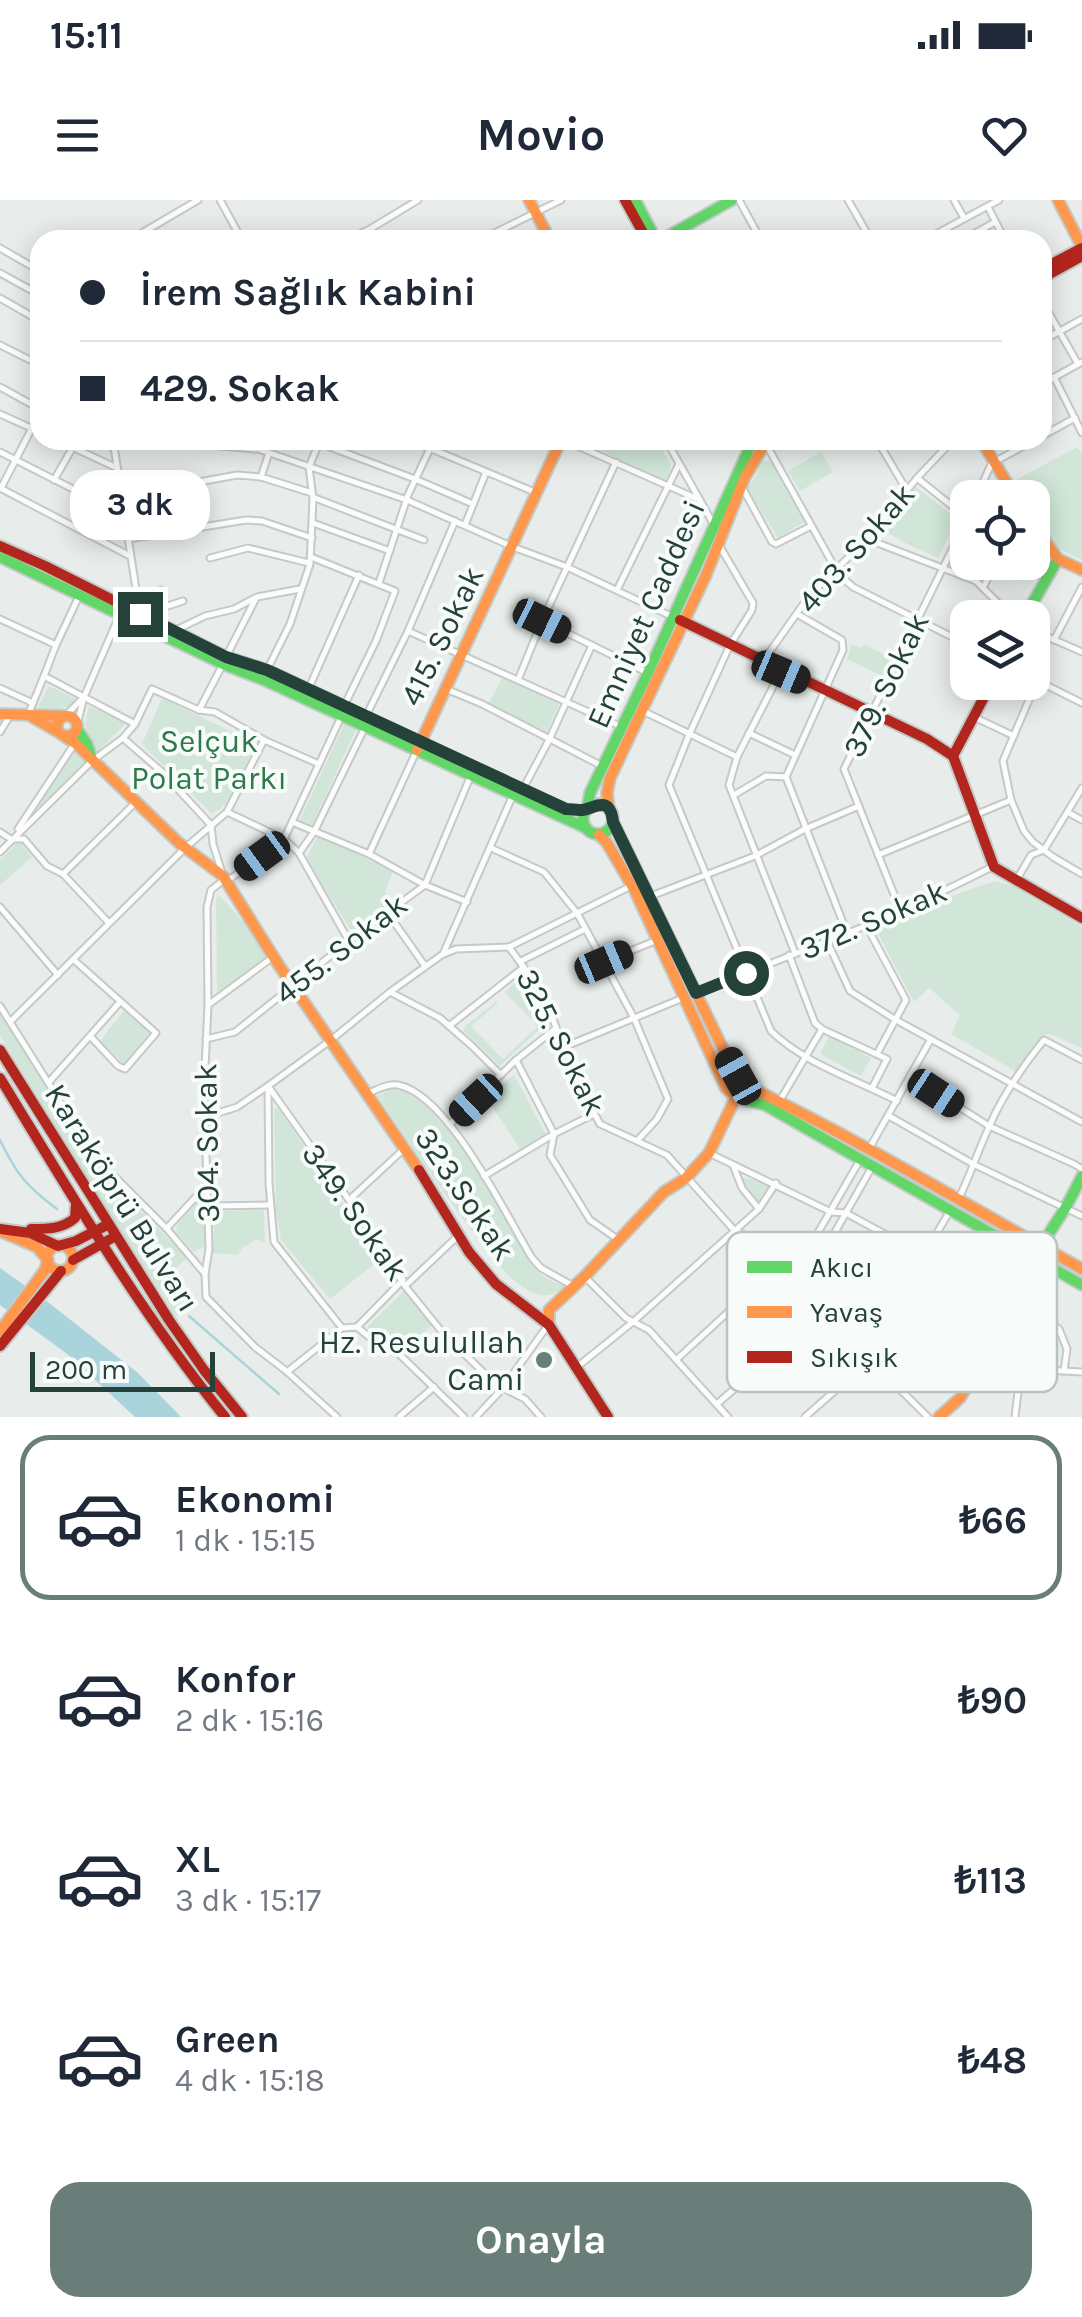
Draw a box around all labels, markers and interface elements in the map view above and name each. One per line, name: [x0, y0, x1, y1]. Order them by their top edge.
text: 15:11: [50, 13, 123, 58]
icon: menu: [50, 108, 105, 163]
icon: heart: [977, 108, 1032, 163]
text: Movio: [477, 109, 605, 161]
text: İrem Sağlık Kabini: [140, 270, 476, 315]
text: 429. Sokak: [140, 366, 339, 411]
callout: 3 dk: [70, 469, 210, 539]
street label: 403. Sokak: [790, 476, 922, 620]
map controls: [950, 480, 1050, 700]
button: locate: [950, 480, 1050, 580]
text: 3 dk: [107, 486, 173, 523]
street label: Emniyet Caddesi: [579, 494, 713, 734]
street label: 415. Sokak: [392, 560, 492, 712]
route end: [118, 592, 163, 637]
car: [508, 594, 576, 648]
button: layers: [950, 600, 1050, 700]
street label: 379. Sokak: [835, 607, 937, 763]
car: [748, 646, 814, 698]
park label: Selçuk Polat Parkı: [131, 723, 287, 797]
car: [229, 826, 295, 886]
street label: 372. Sokak: [794, 872, 952, 968]
street label: 455. Sokak: [267, 886, 415, 1012]
car: [571, 936, 637, 988]
route start: [724, 951, 769, 996]
street label: 325. Sokak: [508, 963, 614, 1121]
car: [710, 1042, 766, 1110]
street label: 304. Sokak: [187, 1063, 227, 1223]
car: [903, 1064, 969, 1122]
car: [444, 1069, 508, 1131]
street label: Karaköprü Bulvarı: [37, 1077, 207, 1319]
street label: 323.Sokak: [407, 1120, 523, 1268]
street label: 349. Sokak: [294, 1136, 416, 1288]
legend: [727, 1232, 1057, 1392]
text: Akıcı: [810, 1251, 873, 1284]
text: Yavaş: [810, 1296, 883, 1329]
place label: Hz. Resulullah Cami: [319, 1324, 524, 1398]
text: Sıkışık: [810, 1341, 898, 1374]
scale bar: [30, 1347, 215, 1392]
marker: Hz. Resulullah Cami: [533, 1349, 555, 1371]
text: 200 m: [45, 1353, 127, 1386]
icon: car: [55, 1473, 145, 1563]
text: Ekonomi: [175, 1477, 335, 1522]
text: ₺66: [959, 1498, 1027, 1543]
text: 1 dk · 15:15: [175, 1522, 316, 1559]
icon: car: [55, 1653, 145, 1743]
text: Konfor: [175, 1657, 295, 1702]
text: ₺90: [958, 1678, 1027, 1723]
text: 2 dk · 15:16: [175, 1702, 324, 1739]
icon: car: [55, 1833, 145, 1923]
text: XL: [175, 1837, 220, 1882]
text: ₺113: [955, 1858, 1027, 1903]
text: 3 dk · 15:17: [175, 1882, 321, 1919]
icon: car: [55, 2013, 145, 2103]
text: Green: [175, 2017, 280, 2062]
text: ₺48: [958, 2038, 1027, 2083]
text: 4 dk · 15:18: [175, 2062, 325, 2099]
button: Onayla: [50, 2182, 1032, 2297]

